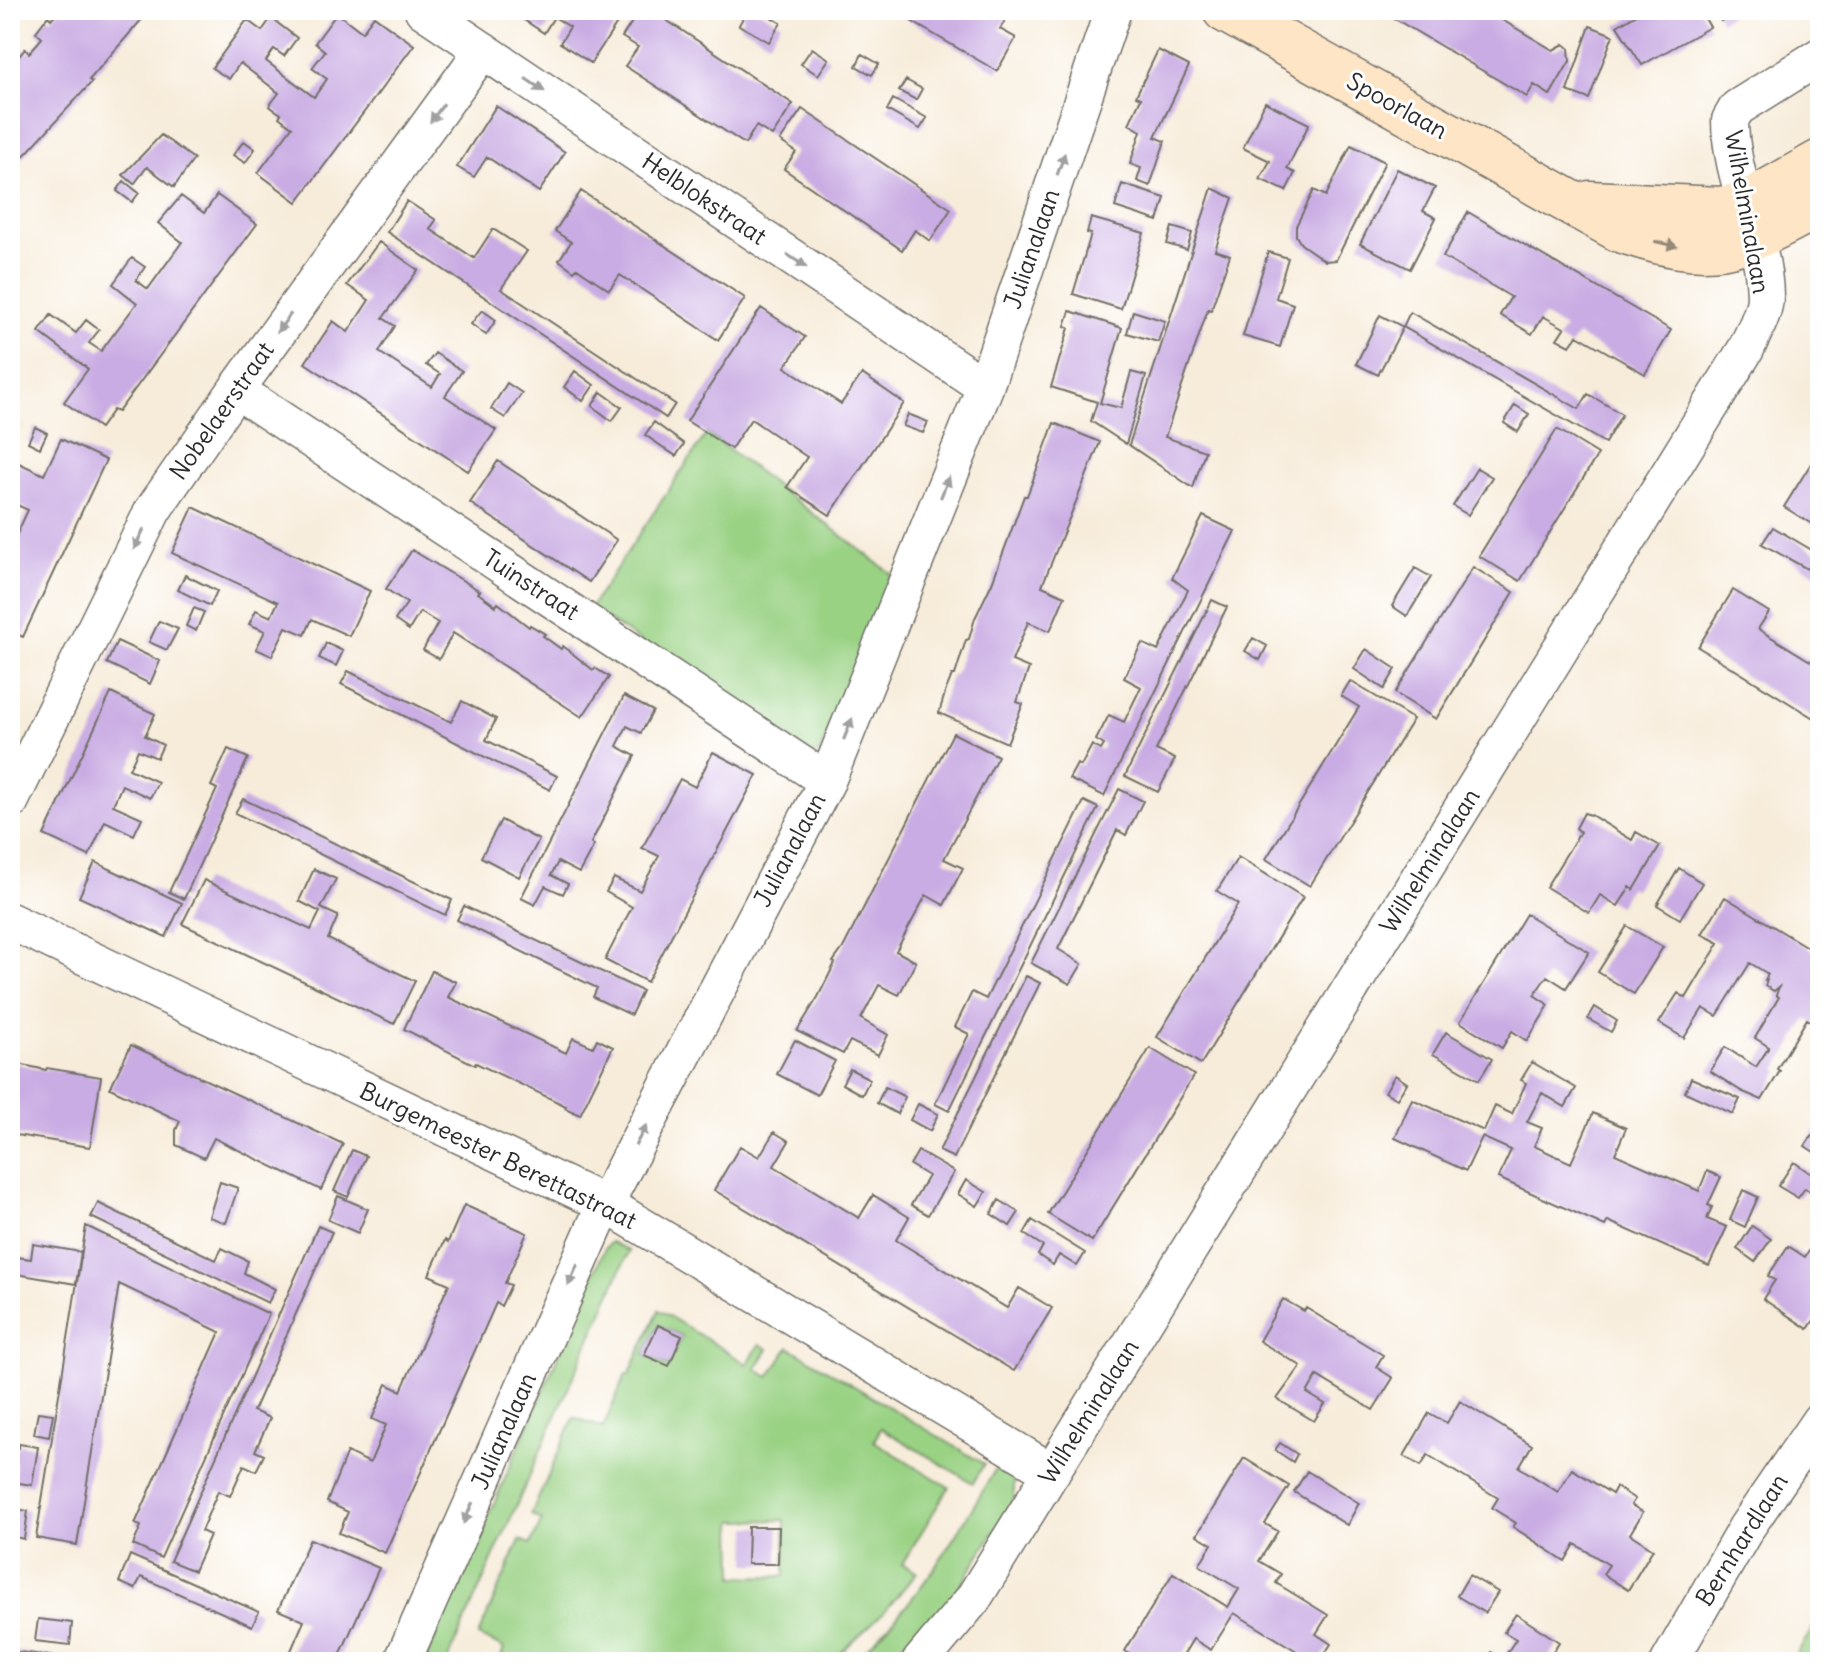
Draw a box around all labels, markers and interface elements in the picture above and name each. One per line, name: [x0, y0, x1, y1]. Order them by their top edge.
street label: Spoorlaan: [1342, 65, 1453, 145]
one-way arrow: [524, 77, 545, 92]
one-way arrow: [429, 102, 445, 124]
street label: Wilhelminalaan: [1719, 128, 1777, 296]
street label: Helblokstraat: [637, 146, 773, 251]
one-way arrow: [1055, 151, 1067, 175]
street label: Julianalaan: [997, 185, 1066, 313]
one-way arrow: [1654, 238, 1679, 251]
one-way arrow: [786, 253, 807, 268]
one-way arrow: [277, 313, 292, 334]
street label: Nobelaerstraat: [163, 336, 280, 485]
one-way arrow: [938, 475, 951, 499]
one-way arrow: [132, 527, 146, 550]
street label: Tuinstraat: [478, 542, 585, 626]
one-way arrow: [841, 717, 854, 741]
street label: Wilhelminalaan: [1373, 782, 1486, 939]
street label: Julianalaan: [747, 787, 832, 912]
street label: Burgemeester Berettastraat: [355, 1075, 642, 1235]
one-way arrow: [634, 1123, 647, 1146]
one-way arrow: [566, 1263, 580, 1287]
street label: Wilhelminalaan: [1032, 1333, 1145, 1490]
street label: Julianalaan: [464, 1367, 542, 1494]
street label: Bernhardlaan: [1689, 1468, 1794, 1611]
one-way arrow: [461, 1501, 474, 1525]

